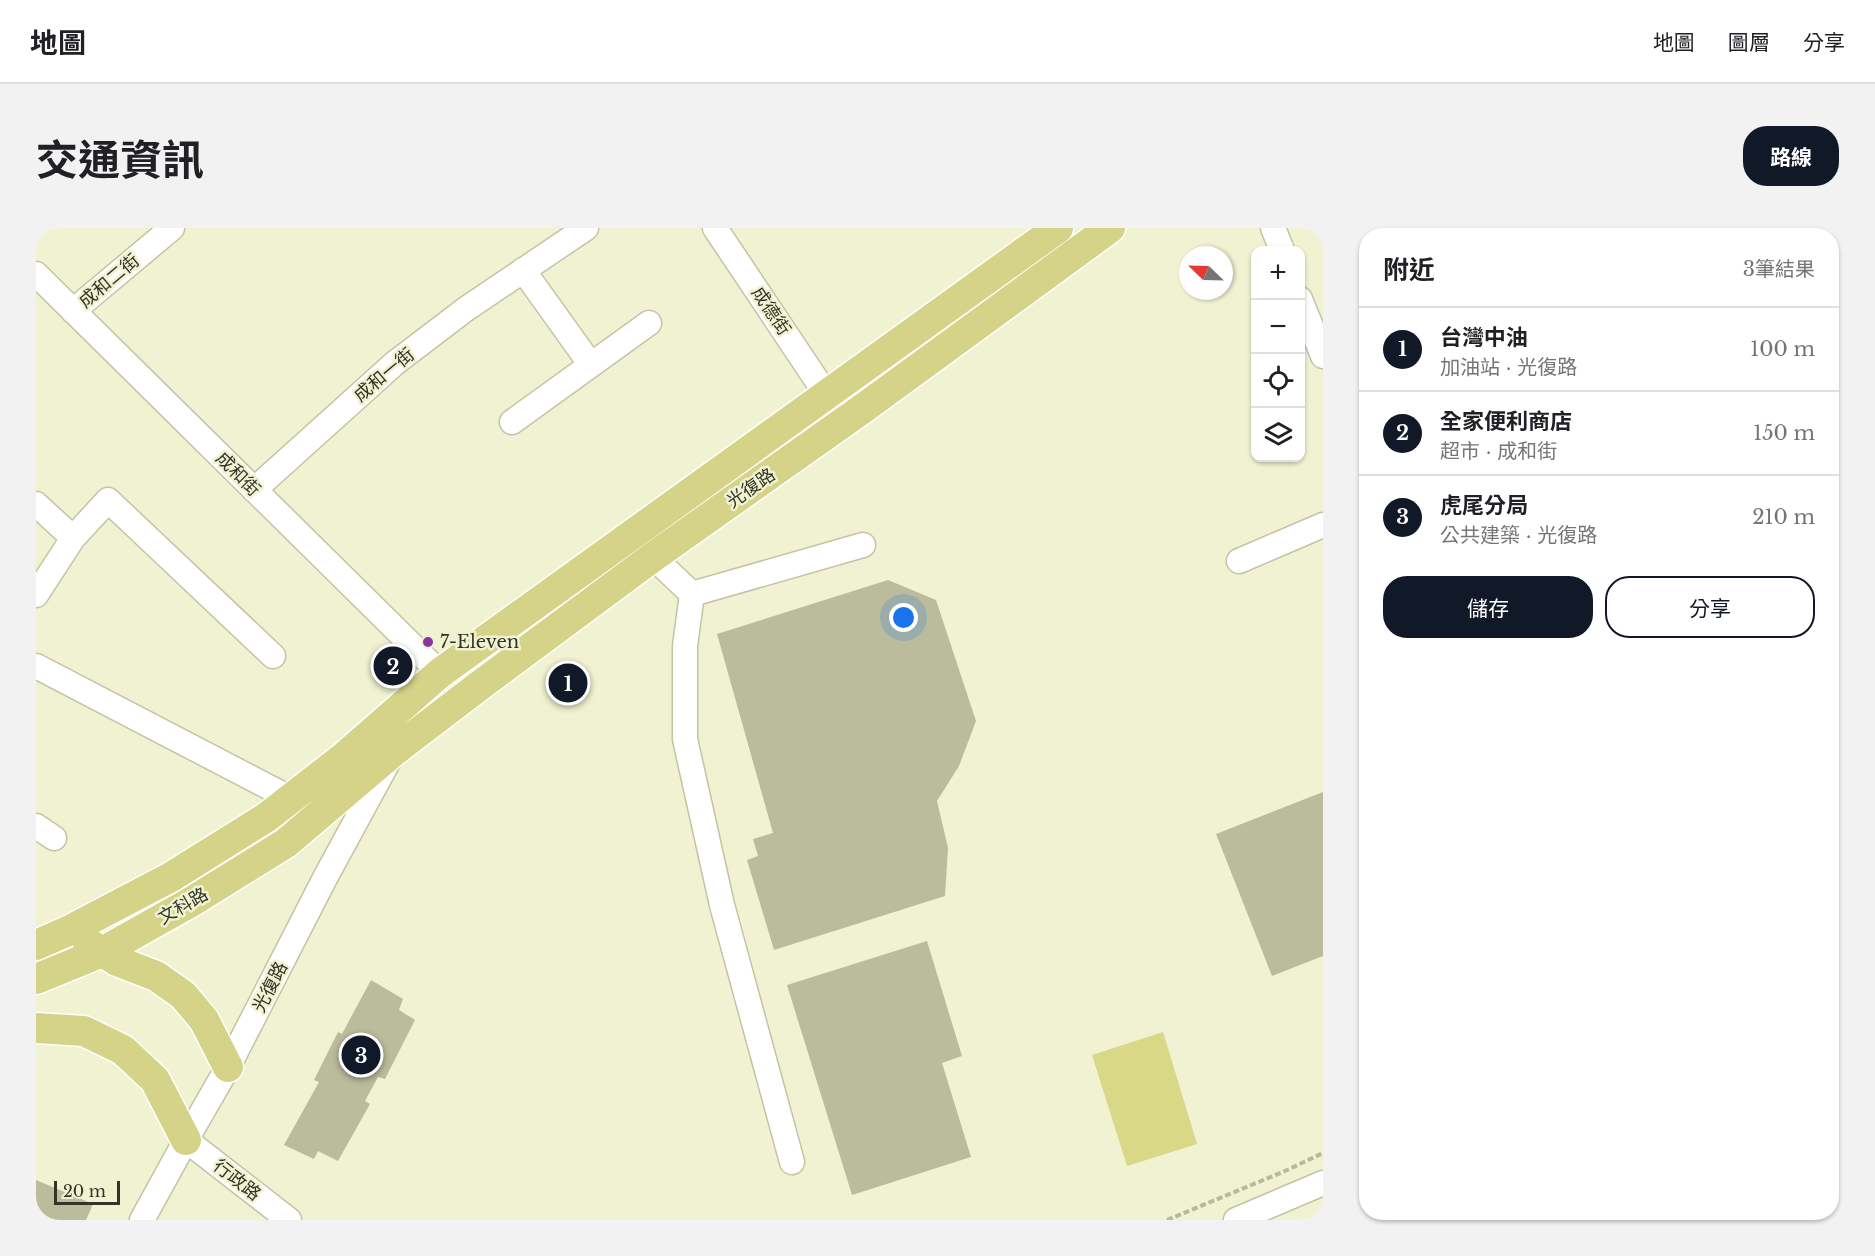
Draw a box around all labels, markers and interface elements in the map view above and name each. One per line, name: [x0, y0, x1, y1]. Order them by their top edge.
text: 地圖: [30, 26, 86, 61]
text: 地圖: [1653, 30, 1695, 56]
text: 圖層: [1728, 30, 1770, 56]
text: 分享: [1803, 30, 1845, 56]
button: 路線: [1743, 126, 1839, 186]
text: 交通資訊: [36, 134, 204, 186]
north arrow: [1179, 246, 1233, 300]
map controls: [1251, 246, 1305, 462]
button: +: [1251, 246, 1305, 300]
street label: 成和二街: [74, 249, 144, 313]
text: 附近: [1383, 254, 1435, 286]
text: 3筆結果: [1743, 257, 1815, 281]
street label: 成德街: [747, 282, 795, 340]
button: −: [1251, 300, 1305, 354]
text: 台灣中油: [1440, 324, 1528, 351]
text: 1: [1398, 337, 1407, 361]
text: 100 m: [1750, 337, 1815, 361]
street label: 成和一街: [349, 343, 419, 407]
button: locate: [1251, 354, 1305, 408]
text: 加油站 · 光復路: [1440, 355, 1577, 379]
button: layers: [1251, 408, 1305, 462]
text: 全家便利商店: [1440, 408, 1572, 435]
text: 2: [1396, 421, 1409, 445]
text: 150 m: [1753, 421, 1815, 445]
text: 超市 · 成和街: [1440, 439, 1557, 463]
street label: 成和街: [211, 447, 265, 501]
street label: 光復路: [723, 464, 779, 512]
text: 虎尾分局: [1440, 492, 1528, 519]
text: 3: [1396, 505, 1409, 529]
text: 210 m: [1752, 505, 1815, 529]
text: 公共建築 · 光復路: [1440, 523, 1597, 547]
button: 儲存: [1383, 576, 1593, 638]
button: 分享: [1605, 576, 1815, 638]
your location: [889, 603, 918, 632]
place label: 7-Eleven: [440, 631, 519, 653]
marker: 7-Eleven: [421, 635, 435, 649]
pin: 2: [374, 644, 412, 688]
pin: 1: [548, 660, 588, 706]
street label: 文科路: [154, 883, 212, 929]
street label: 光復路: [248, 958, 292, 1016]
pin: 3: [342, 1032, 380, 1078]
street label: 行政路: [209, 1155, 265, 1205]
scale bar: [54, 1178, 120, 1206]
text: 20 m: [63, 1181, 106, 1201]

